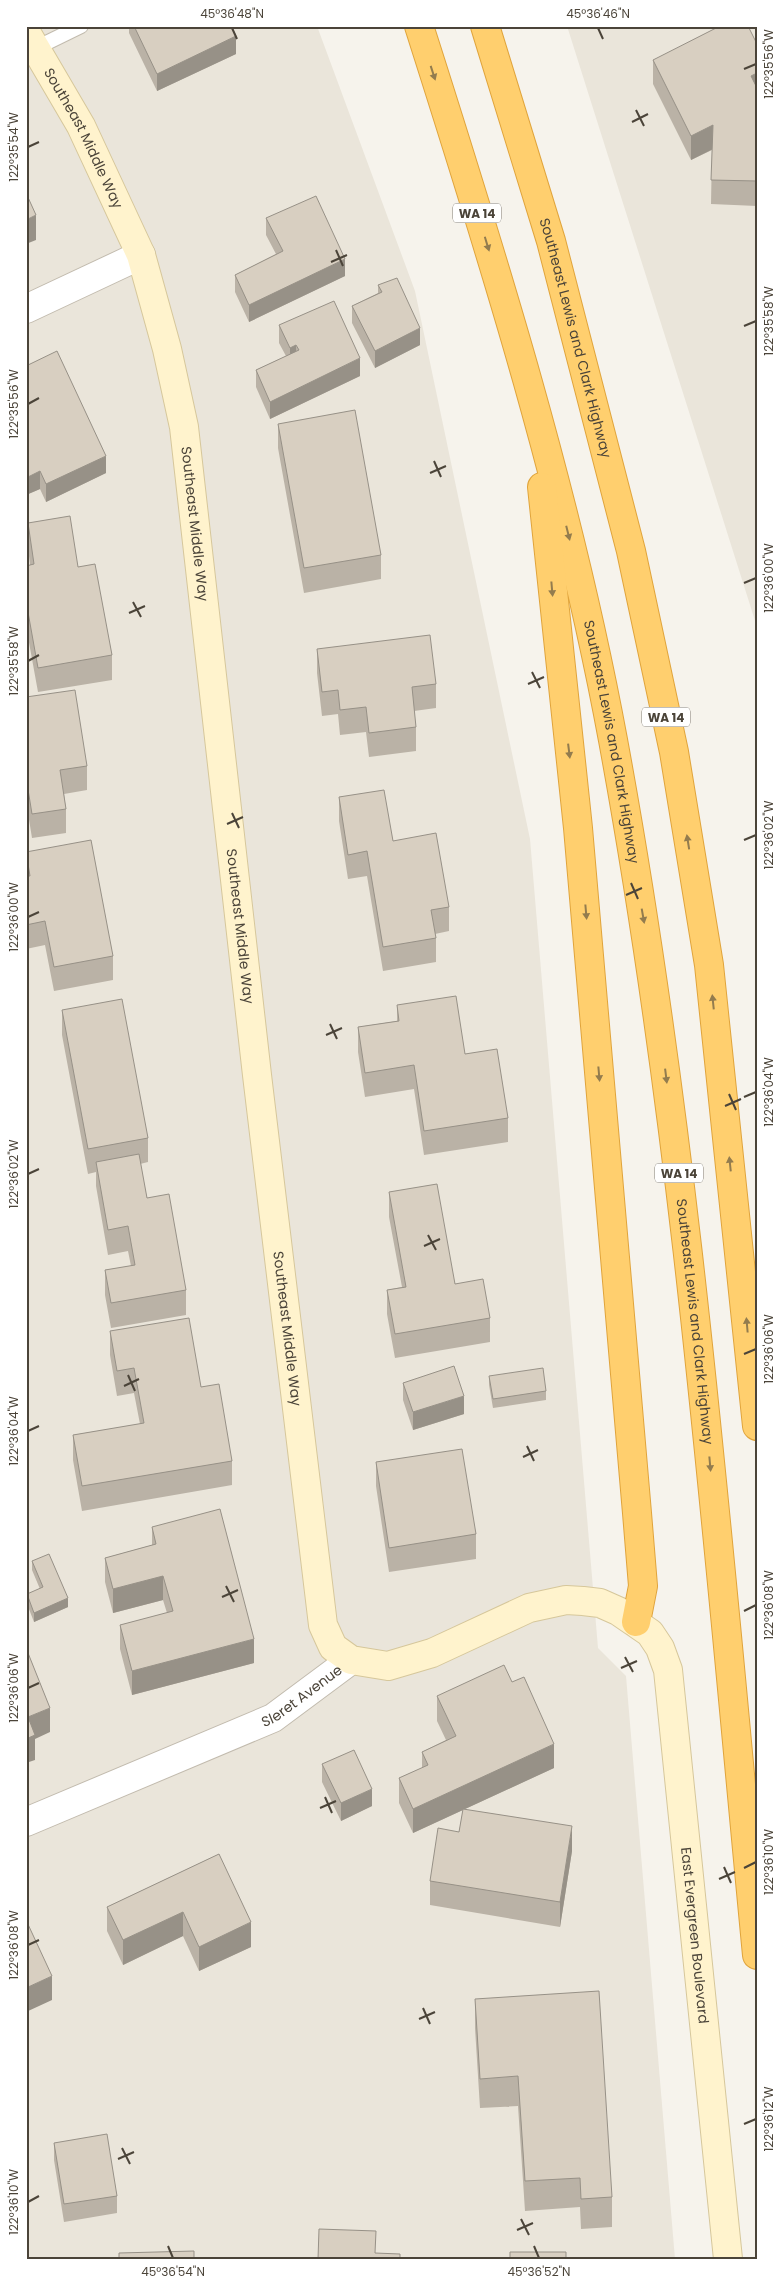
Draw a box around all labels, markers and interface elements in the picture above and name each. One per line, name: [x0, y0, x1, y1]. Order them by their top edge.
text: 45°36'48"N: [200, 5, 264, 22]
text: 45°36'46"N: [566, 5, 630, 22]
text: 122°35'56"W: [760, 29, 777, 99]
street label: Southeast Middle Way: [39, 64, 128, 212]
one-way arrow: [430, 65, 438, 80]
text: 122°35'54"W: [5, 112, 22, 182]
road number: WA 14: [453, 204, 501, 222]
street label: Southeast Lewis and Clark Highway: [535, 216, 617, 460]
one-way arrow: [484, 237, 492, 252]
text: 122°35'58"W: [760, 286, 777, 356]
text: 122°35'56"W: [5, 369, 22, 439]
street label: Southeast Middle Way: [176, 445, 214, 603]
one-way arrow: [564, 526, 572, 541]
text: 122°36'00"W: [760, 543, 777, 613]
one-way arrow: [548, 581, 556, 597]
street label: Southeast Lewis and Clark Highway: [579, 618, 644, 865]
text: 122°35'58"W: [5, 626, 22, 696]
road number: WA 14: [642, 708, 690, 726]
one-way arrow: [565, 743, 573, 759]
text: 122°36'02"W: [760, 800, 777, 869]
one-way arrow: [684, 833, 692, 849]
street label: Southeast Middle Way: [222, 848, 259, 1005]
text: 122°36'00"W: [5, 882, 22, 952]
one-way arrow: [582, 905, 590, 921]
one-way arrow: [639, 908, 647, 924]
one-way arrow: [709, 994, 717, 1010]
text: 122°36'04"W: [760, 1057, 777, 1127]
one-way arrow: [596, 1066, 604, 1082]
one-way arrow: [662, 1069, 670, 1085]
text: 122°36'02"W: [5, 1139, 22, 1208]
one-way arrow: [726, 1156, 734, 1172]
road number: WA 14: [655, 1164, 703, 1182]
street label: Southeast Lewis and Clark Highway: [671, 1198, 718, 1446]
street label: Southeast Middle Way: [268, 1250, 307, 1407]
text: 122°36'06"W: [760, 1314, 777, 1384]
one-way arrow: [743, 1317, 751, 1333]
text: 122°36'04"W: [5, 1396, 22, 1466]
one-way arrow: [706, 1456, 714, 1472]
text: 122°36'08"W: [760, 1570, 777, 1640]
text: 122°36'06"W: [5, 1653, 22, 1723]
street label: Sleret Avenue: [258, 1660, 347, 1732]
text: 122°36'10"W: [760, 1829, 777, 1895]
street label: East Evergreen Boulevard: [676, 1846, 714, 2025]
text: 122°36'08"W: [5, 1910, 22, 1980]
text: 122°36'12"W: [760, 2086, 777, 2152]
text: 122°36'10"W: [5, 2169, 22, 2235]
text: 45°36'54"N: [141, 2263, 205, 2280]
text: 45°36'52"N: [508, 2263, 570, 2280]

